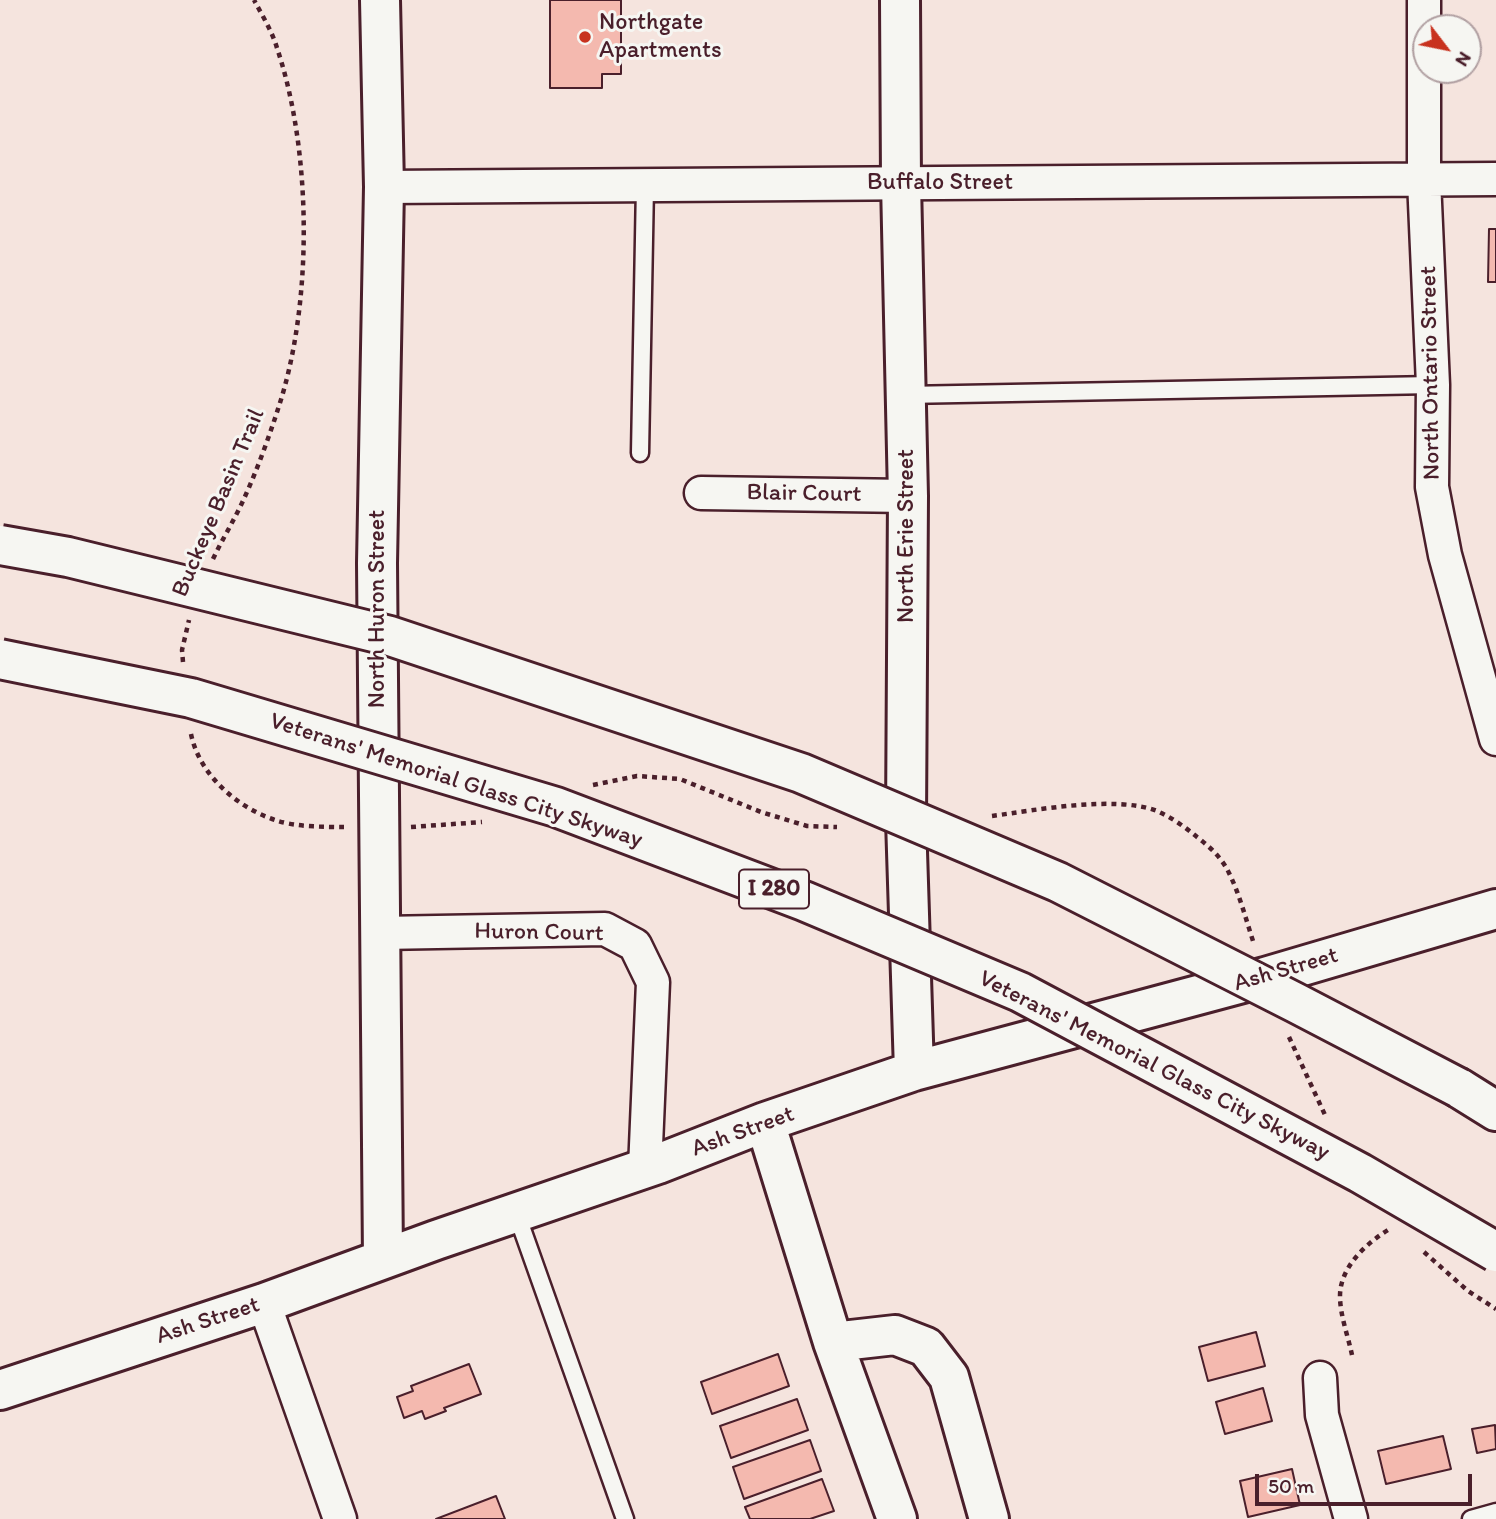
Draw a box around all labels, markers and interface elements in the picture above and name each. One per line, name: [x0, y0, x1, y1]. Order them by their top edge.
place label: Northgate Apartments: [599, 9, 722, 65]
north arrow: [1412, 14, 1482, 84]
marker: Northgate Apartments: [577, 29, 593, 45]
text: N: [1450, 48, 1477, 71]
street label: Buffalo Street: [867, 169, 1013, 197]
street label: North Ontario Street: [1415, 266, 1447, 480]
street label: Buckeye Basin Trail: [166, 405, 272, 601]
street label: North Erie Street: [893, 449, 921, 623]
street label: Blair Court: [746, 479, 862, 509]
street label: North Huron Street: [364, 510, 392, 708]
street label: Veterans' Memorial Glass City Skyway: [266, 707, 646, 855]
road number: I 280: [739, 870, 809, 908]
street label: Huron Court: [474, 917, 604, 949]
street label: Ash Street: [1231, 941, 1341, 999]
street label: Veterans' Memorial Glass City Skyway: [974, 965, 1334, 1167]
street label: Ash Street: [688, 1100, 798, 1164]
street label: Ash Street: [153, 1291, 263, 1351]
scale bar: [1258, 1460, 1475, 1504]
text: 50 m: [1268, 1473, 1314, 1498]

